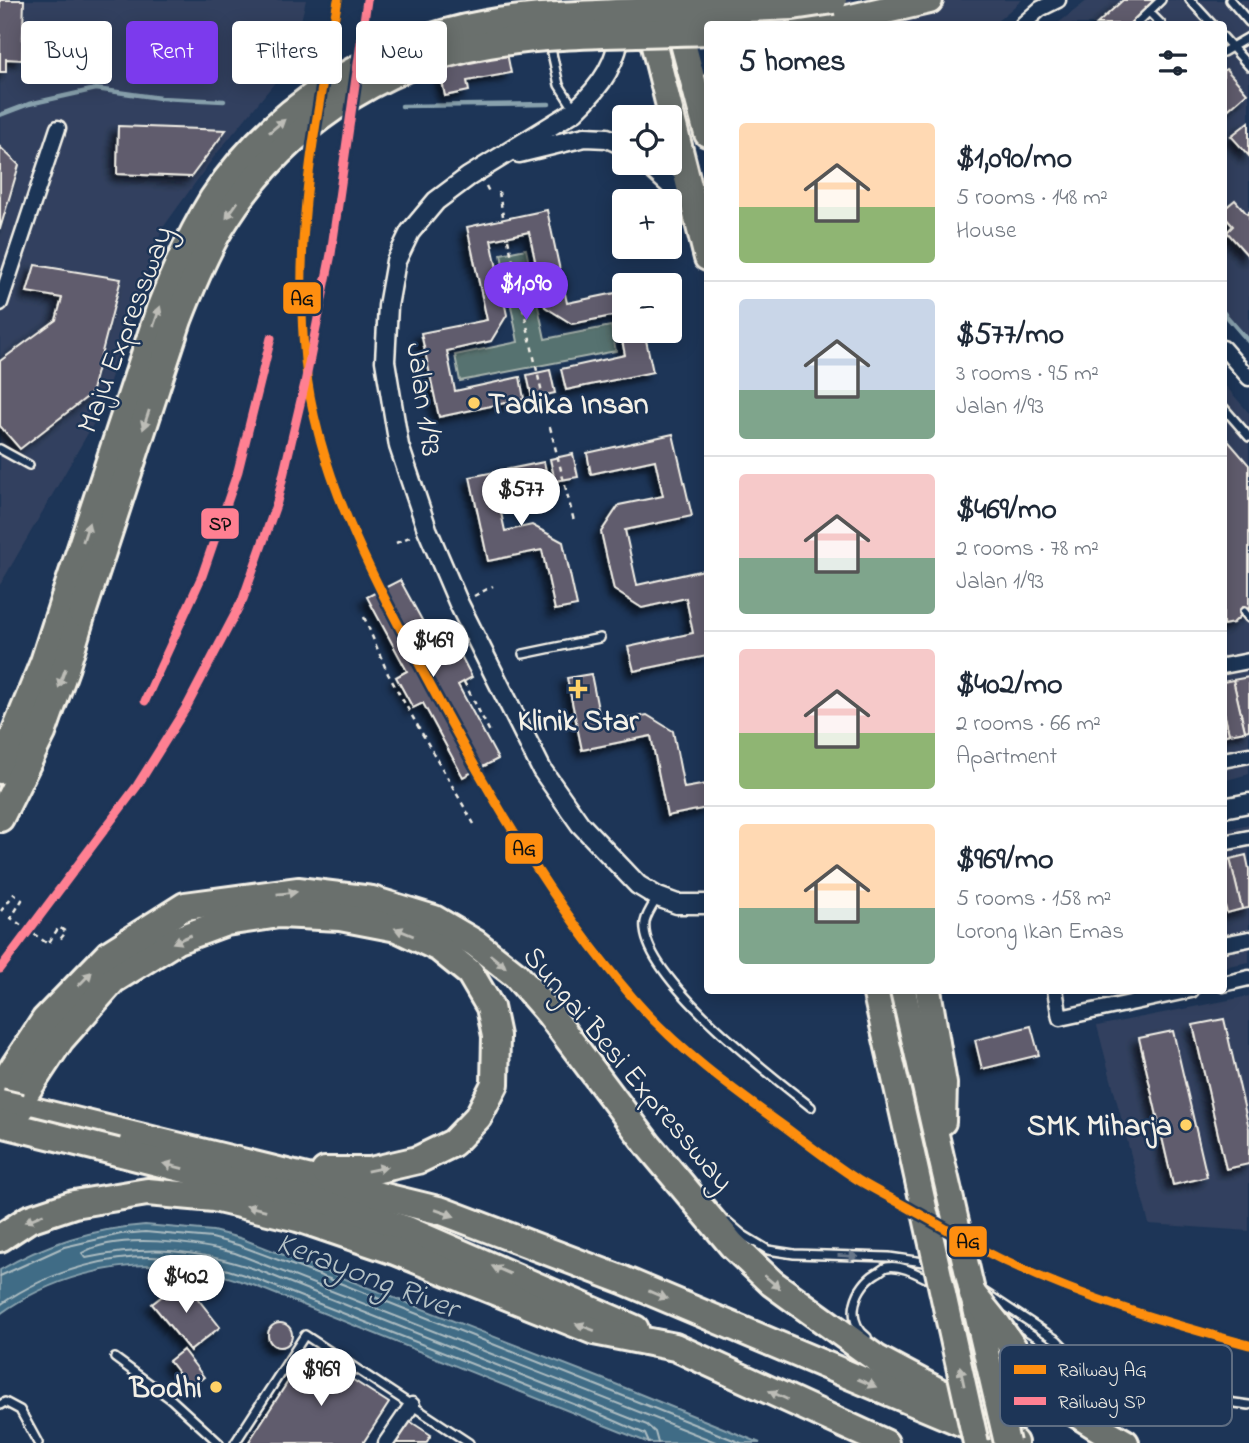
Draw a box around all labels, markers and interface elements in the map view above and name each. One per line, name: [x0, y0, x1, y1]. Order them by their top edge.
chip: Buy: [21, 21, 112, 84]
chip: Rent: [126, 21, 218, 84]
chip: Filters: [232, 21, 342, 84]
chip: New: [356, 21, 447, 84]
text: 5 homes: [739, 41, 846, 85]
icon: filters: [1154, 44, 1192, 82]
map controls: [612, 105, 682, 343]
button: locate: [612, 105, 682, 175]
one-way arrow: [268, 119, 285, 134]
text: $1,090/mo: [956, 138, 1072, 182]
icon: home: [795, 151, 879, 235]
text: 5 rooms · 148 m²: [956, 182, 1108, 215]
button: +: [612, 189, 682, 259]
one-way arrow: [225, 201, 239, 219]
text: House: [956, 215, 1016, 248]
street label: Maju Expressway: [67, 220, 187, 440]
pin: $1,090: [469, 262, 583, 322]
text: $1,090: [500, 268, 552, 301]
button: −: [612, 273, 682, 343]
line badge: AG: [282, 281, 322, 315]
text: AG: [290, 287, 314, 314]
one-way arrow: [152, 306, 163, 327]
text: $577/mo: [956, 314, 1064, 358]
icon: home: [795, 327, 879, 411]
street label: Jalan 1/93: [392, 340, 452, 459]
text: 3 rooms · 95 m²: [956, 358, 1099, 391]
place label: Tadika Insan: [488, 384, 649, 428]
text: Jalan 1/93: [956, 391, 1044, 424]
marker: Tadika Insan: [466, 395, 482, 411]
one-way arrow: [140, 410, 150, 431]
pin: $577: [480, 468, 562, 528]
text: $577: [498, 474, 544, 507]
text: $469/mo: [956, 489, 1057, 533]
icon: home: [795, 502, 879, 586]
line badge: SP: [200, 507, 240, 540]
text: SP: [209, 512, 231, 539]
one-way arrow: [81, 522, 92, 543]
text: 2 rooms · 78 m²: [956, 533, 1099, 566]
text: Jalan 1/93: [956, 566, 1044, 599]
pin: $469: [392, 620, 474, 679]
text: $469: [413, 625, 453, 658]
text: $402/mo: [956, 664, 1063, 708]
one-way arrow: [56, 668, 67, 689]
icon: home: [795, 677, 879, 761]
marker: Klinik Star: [568, 679, 588, 699]
place label: Klinik Star: [518, 701, 639, 745]
text: 2 rooms · 66 m²: [956, 708, 1101, 741]
text: Apartment: [956, 741, 1057, 774]
line badge: AG: [504, 832, 544, 865]
text: AG: [512, 837, 536, 864]
text: $969/mo: [956, 839, 1054, 883]
icon: home: [795, 852, 879, 936]
text: 5 rooms · 158 m²: [956, 883, 1111, 916]
one-way arrow: [276, 887, 298, 898]
text: Lorong Ikan Emas: [956, 916, 1124, 949]
one-way arrow: [393, 927, 414, 938]
one-way arrow: [172, 933, 192, 945]
street label: Sungai Besi Expressway: [510, 937, 743, 1203]
one-way arrow: [490, 953, 507, 968]
one-way arrow: [76, 971, 92, 988]
place label: SMK Miharja: [1027, 1106, 1172, 1150]
marker: SMK Miharja: [1178, 1117, 1194, 1133]
one-way arrow: [162, 1160, 184, 1171]
one-way arrow: [366, 1163, 388, 1174]
one-way arrow: [245, 1202, 267, 1213]
one-way arrow: [435, 1208, 456, 1219]
one-way arrow: [23, 1213, 44, 1224]
water label: Kerayong River: [269, 1221, 468, 1335]
line badge: AG: [948, 1225, 988, 1258]
text: AG: [956, 1230, 980, 1257]
one-way arrow: [838, 1251, 860, 1262]
pin: $402: [145, 1256, 227, 1315]
text: $402: [164, 1261, 208, 1294]
one-way arrow: [490, 1264, 511, 1275]
one-way arrow: [764, 1274, 781, 1289]
one-way arrow: [647, 1290, 668, 1301]
one-way arrow: [574, 1322, 595, 1333]
legend: [1000, 1345, 1232, 1426]
pin: $969: [280, 1348, 362, 1408]
text: $969: [302, 1354, 340, 1387]
text: Railway AG: [1058, 1358, 1147, 1386]
one-way arrow: [956, 1365, 967, 1387]
place label: Bodhi: [128, 1368, 202, 1412]
one-way arrow: [857, 1378, 878, 1389]
marker: Bodhi: [208, 1379, 224, 1395]
one-way arrow: [768, 1389, 789, 1400]
text: Railway SP: [1058, 1390, 1146, 1418]

